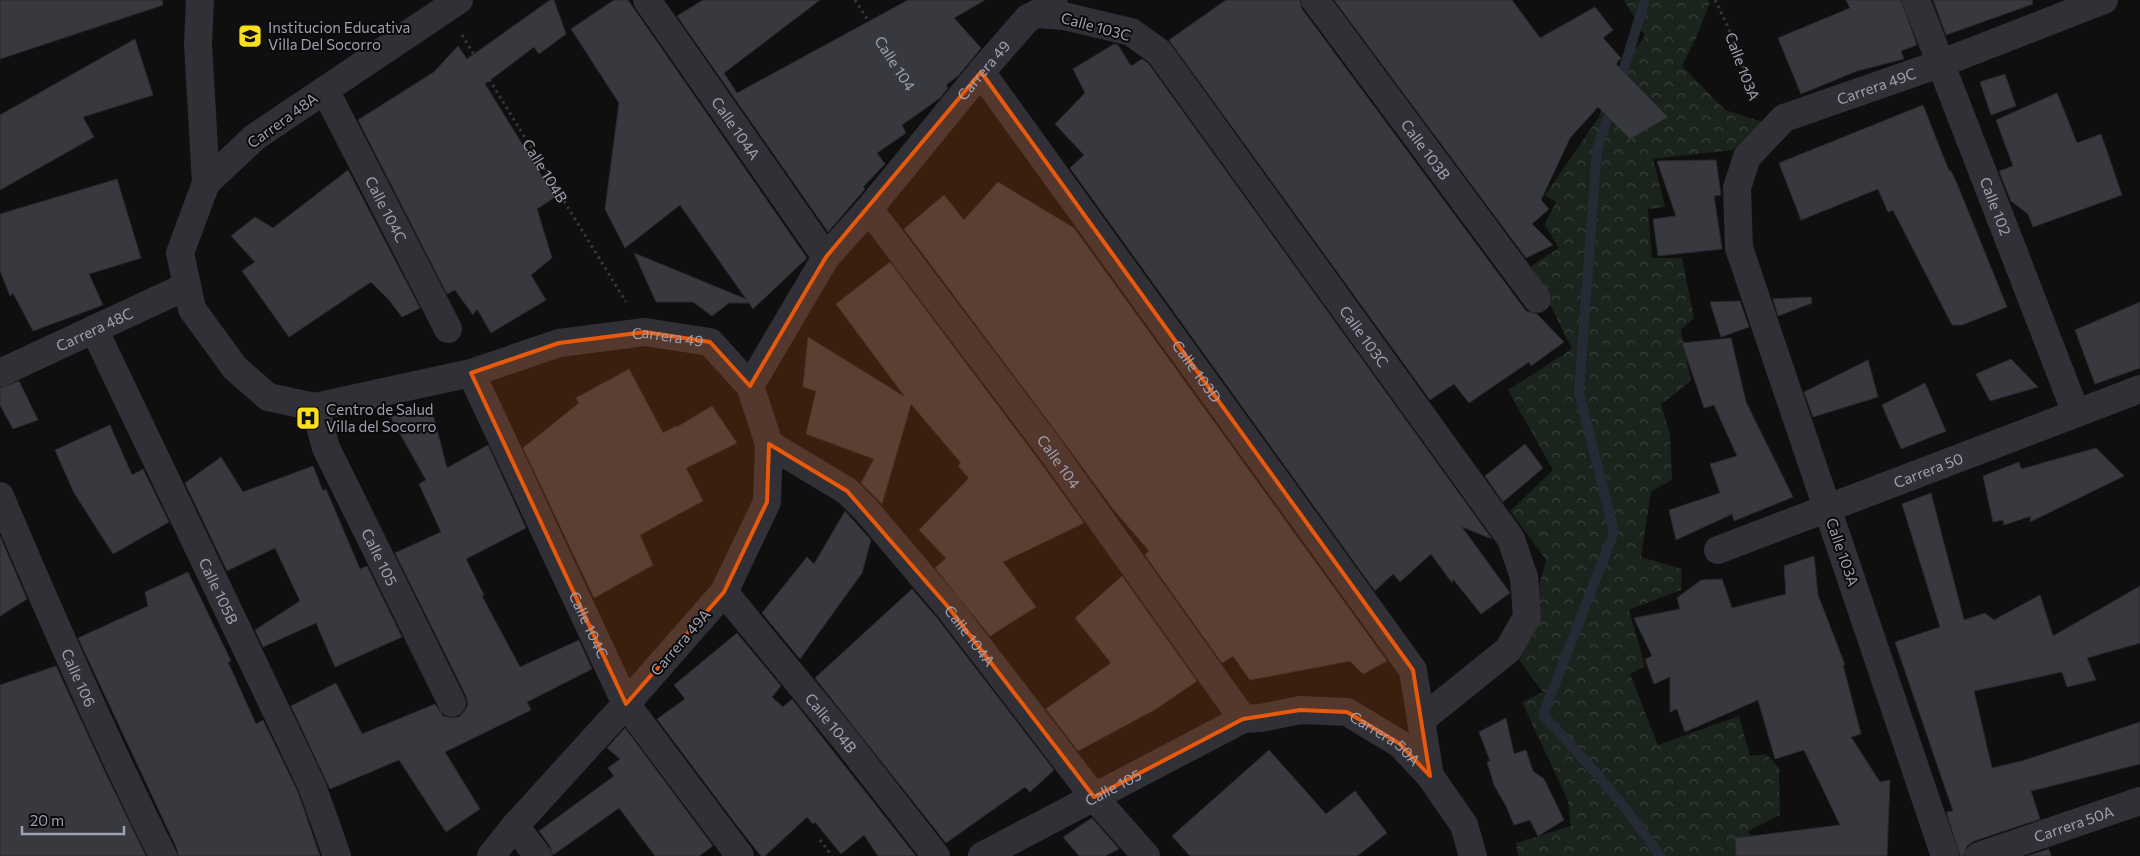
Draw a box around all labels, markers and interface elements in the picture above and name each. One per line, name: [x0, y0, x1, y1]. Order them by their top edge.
street label: Calle 103C: [1059, 8, 1133, 44]
place label: Institucion Educativa Villa Del Socorro: [268, 18, 410, 53]
school or university icon: Institucion Educativa Villa Del Socorro: [237, 23, 263, 49]
street label: Calle 103A: [1722, 30, 1764, 103]
street label: Calle 104: [871, 32, 920, 94]
street label: Carrera 49: [953, 37, 1013, 104]
street label: Carrera 49C: [1834, 64, 1918, 108]
street label: Carrera 48A: [243, 88, 321, 152]
street label: Calle 104A: [708, 93, 764, 163]
street label: Calle 103B: [1397, 115, 1454, 183]
street label: Calle 104B: [519, 135, 572, 206]
street label: Calle 104C: [362, 173, 411, 245]
street label: Calle 102: [1976, 174, 2015, 238]
street label: Calle 103C: [1336, 302, 1393, 370]
street label: Carrera 48C: [53, 304, 136, 355]
street label: Carrera 49: [631, 323, 705, 350]
street label: Calle 103D: [1169, 337, 1226, 406]
place label: Centro de Salud Villa del Socorro: [326, 400, 437, 435]
hospital icon: Centro de Salud Villa del Socorro: [295, 405, 321, 431]
street label: Calle 104: [1034, 431, 1084, 492]
street label: Carrera 50: [1891, 448, 1965, 491]
street label: Calle 103A: [1823, 515, 1863, 589]
street label: Calle 105: [358, 525, 402, 588]
street label: Calle 105B: [195, 555, 242, 627]
street label: Calle 104C: [565, 588, 612, 661]
street label: Calle 104A: [941, 601, 999, 670]
street label: Carrera 49A: [646, 605, 714, 679]
street label: Calle 106: [58, 646, 100, 710]
street label: Calle 104B: [802, 689, 861, 756]
street label: Carrera 50A: [1347, 707, 1424, 769]
street label: Calle 105: [1082, 765, 1144, 809]
street label: Carrera 50A: [2032, 802, 2116, 846]
scale bar: [22, 804, 125, 836]
text: 20 m: [30, 811, 64, 829]

